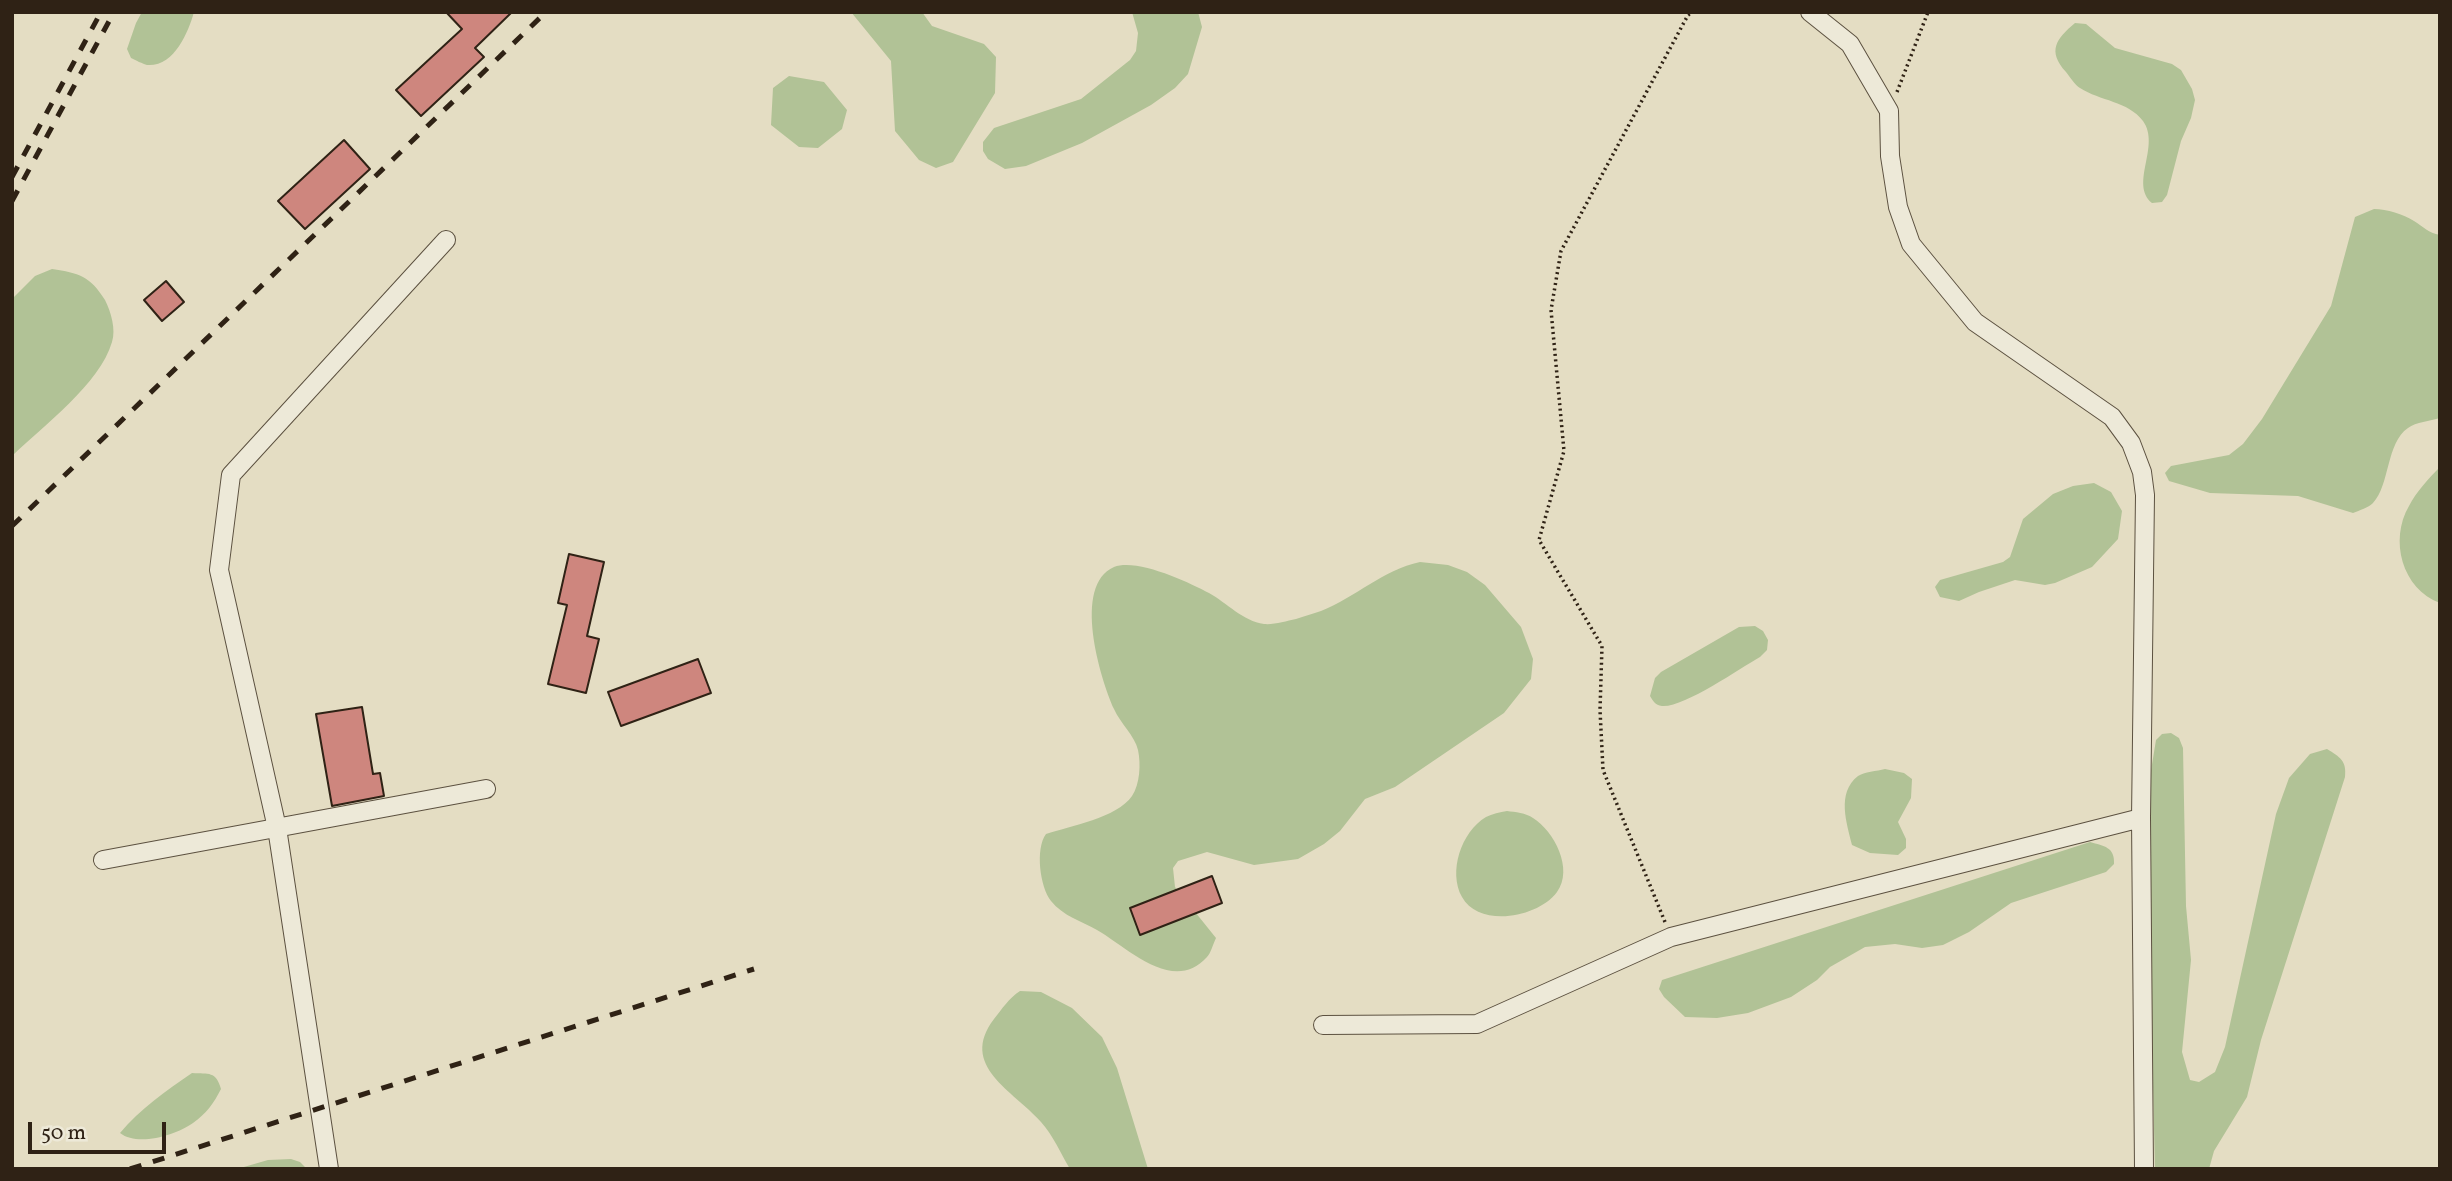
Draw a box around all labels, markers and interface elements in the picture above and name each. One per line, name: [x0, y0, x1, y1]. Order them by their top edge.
scale bar: [32, 1108, 170, 1152]
text: 50 m: [41, 1119, 86, 1148]

